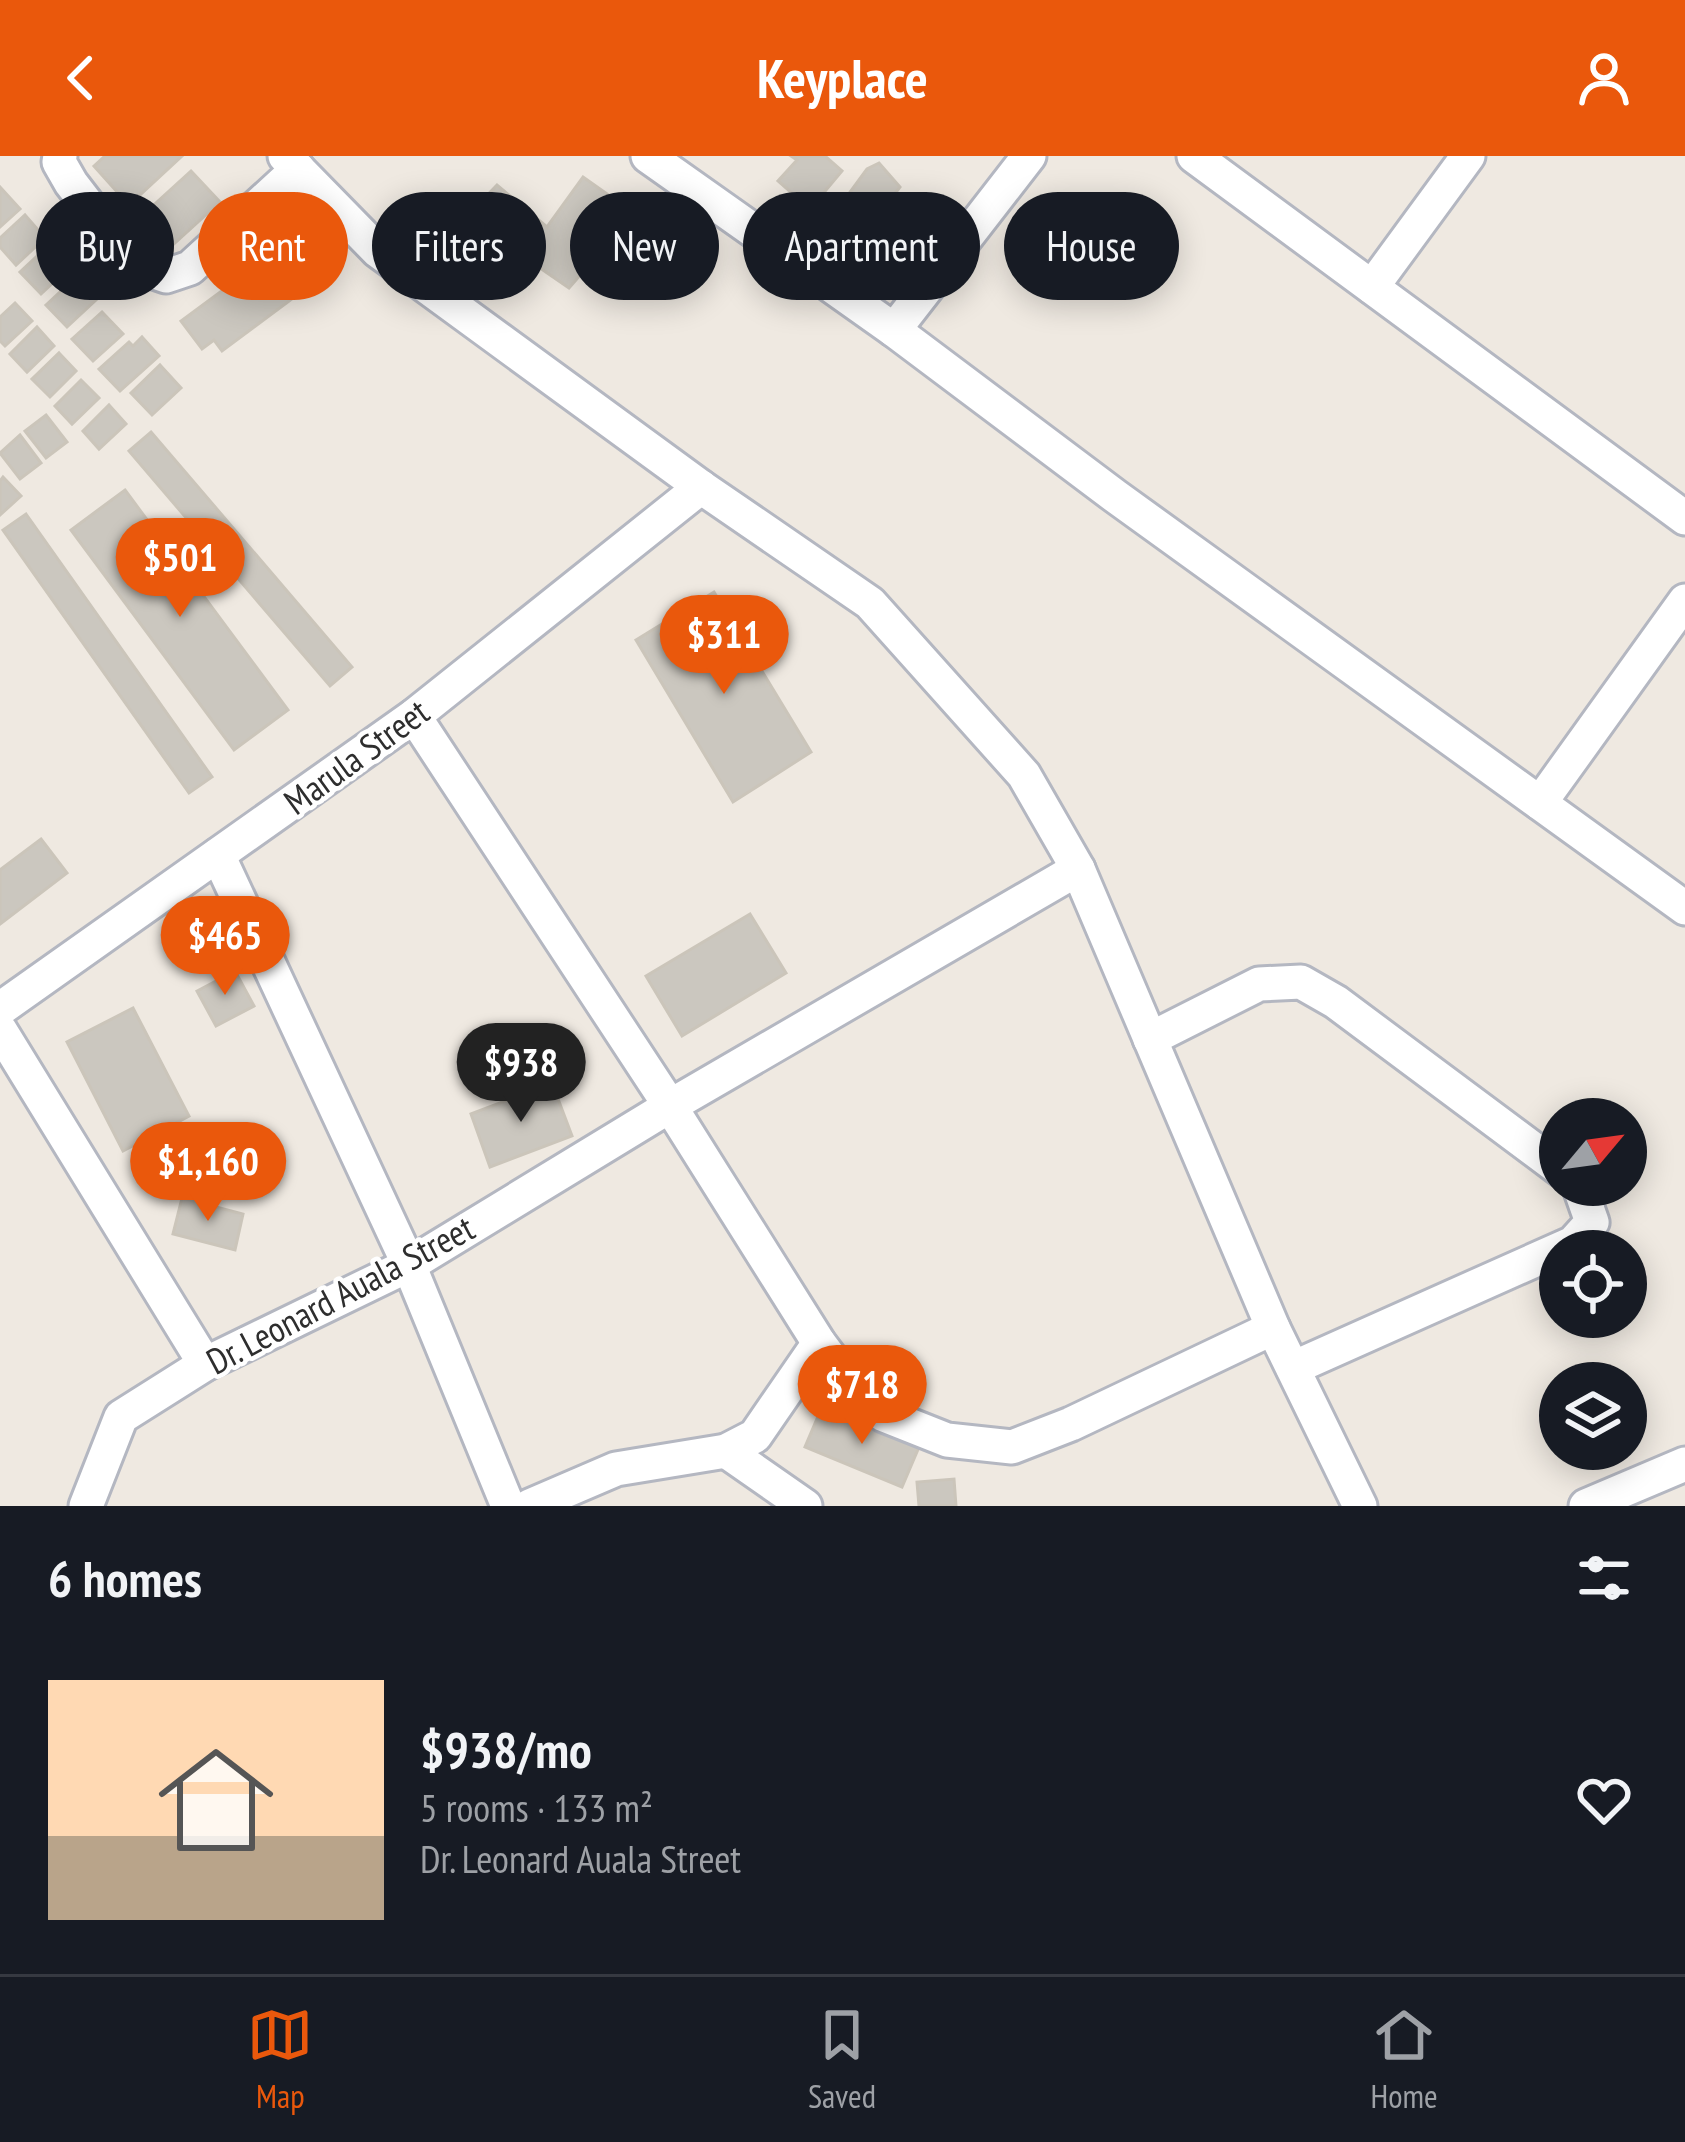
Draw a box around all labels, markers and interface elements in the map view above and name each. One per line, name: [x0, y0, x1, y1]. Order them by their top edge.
text: Keyplace: [757, 43, 928, 113]
icon: back: [48, 45, 114, 111]
icon: person: [1571, 45, 1637, 111]
chip: Buy: [36, 192, 174, 300]
chip: Rent: [198, 192, 348, 300]
chip: Filters: [372, 192, 546, 300]
chip: New: [570, 192, 719, 300]
chip: Apartment: [743, 192, 980, 300]
chip: House: [1004, 192, 1179, 300]
pin: $501: [109, 518, 251, 620]
text: $501: [143, 531, 217, 582]
pin: $311: [653, 595, 795, 697]
text: $311: [687, 608, 761, 659]
street label: Marula Street: [274, 688, 438, 824]
pin: $465: [154, 896, 296, 998]
text: $465: [188, 909, 262, 960]
pin: $938: [450, 1023, 592, 1125]
text: $938: [484, 1036, 558, 1087]
north arrow: [1539, 1098, 1647, 1206]
map controls: [1539, 1098, 1647, 1470]
pin: $1,160: [110, 1122, 306, 1224]
text: $1,160: [157, 1135, 259, 1186]
street label: Dr. Leonard Auala Street: [198, 1204, 482, 1384]
button: locate: [1539, 1230, 1647, 1338]
pin: $718: [791, 1345, 933, 1447]
text: $718: [825, 1358, 899, 1409]
button: layers: [1539, 1362, 1647, 1470]
text: 6 homes: [48, 1545, 202, 1611]
icon: filters: [1571, 1545, 1637, 1611]
text: $938/mo: [420, 1716, 592, 1782]
icon: home: [144, 1728, 288, 1872]
icon: heart: [1571, 1767, 1637, 1833]
text: 5 rooms · 133 m²: [420, 1782, 653, 1833]
text: Dr. Leonard Auala Street: [420, 1833, 741, 1884]
tab: Map: [247, 2002, 313, 2117]
tab: Saved: [808, 2002, 876, 2117]
tab: Home: [1371, 2002, 1438, 2117]

